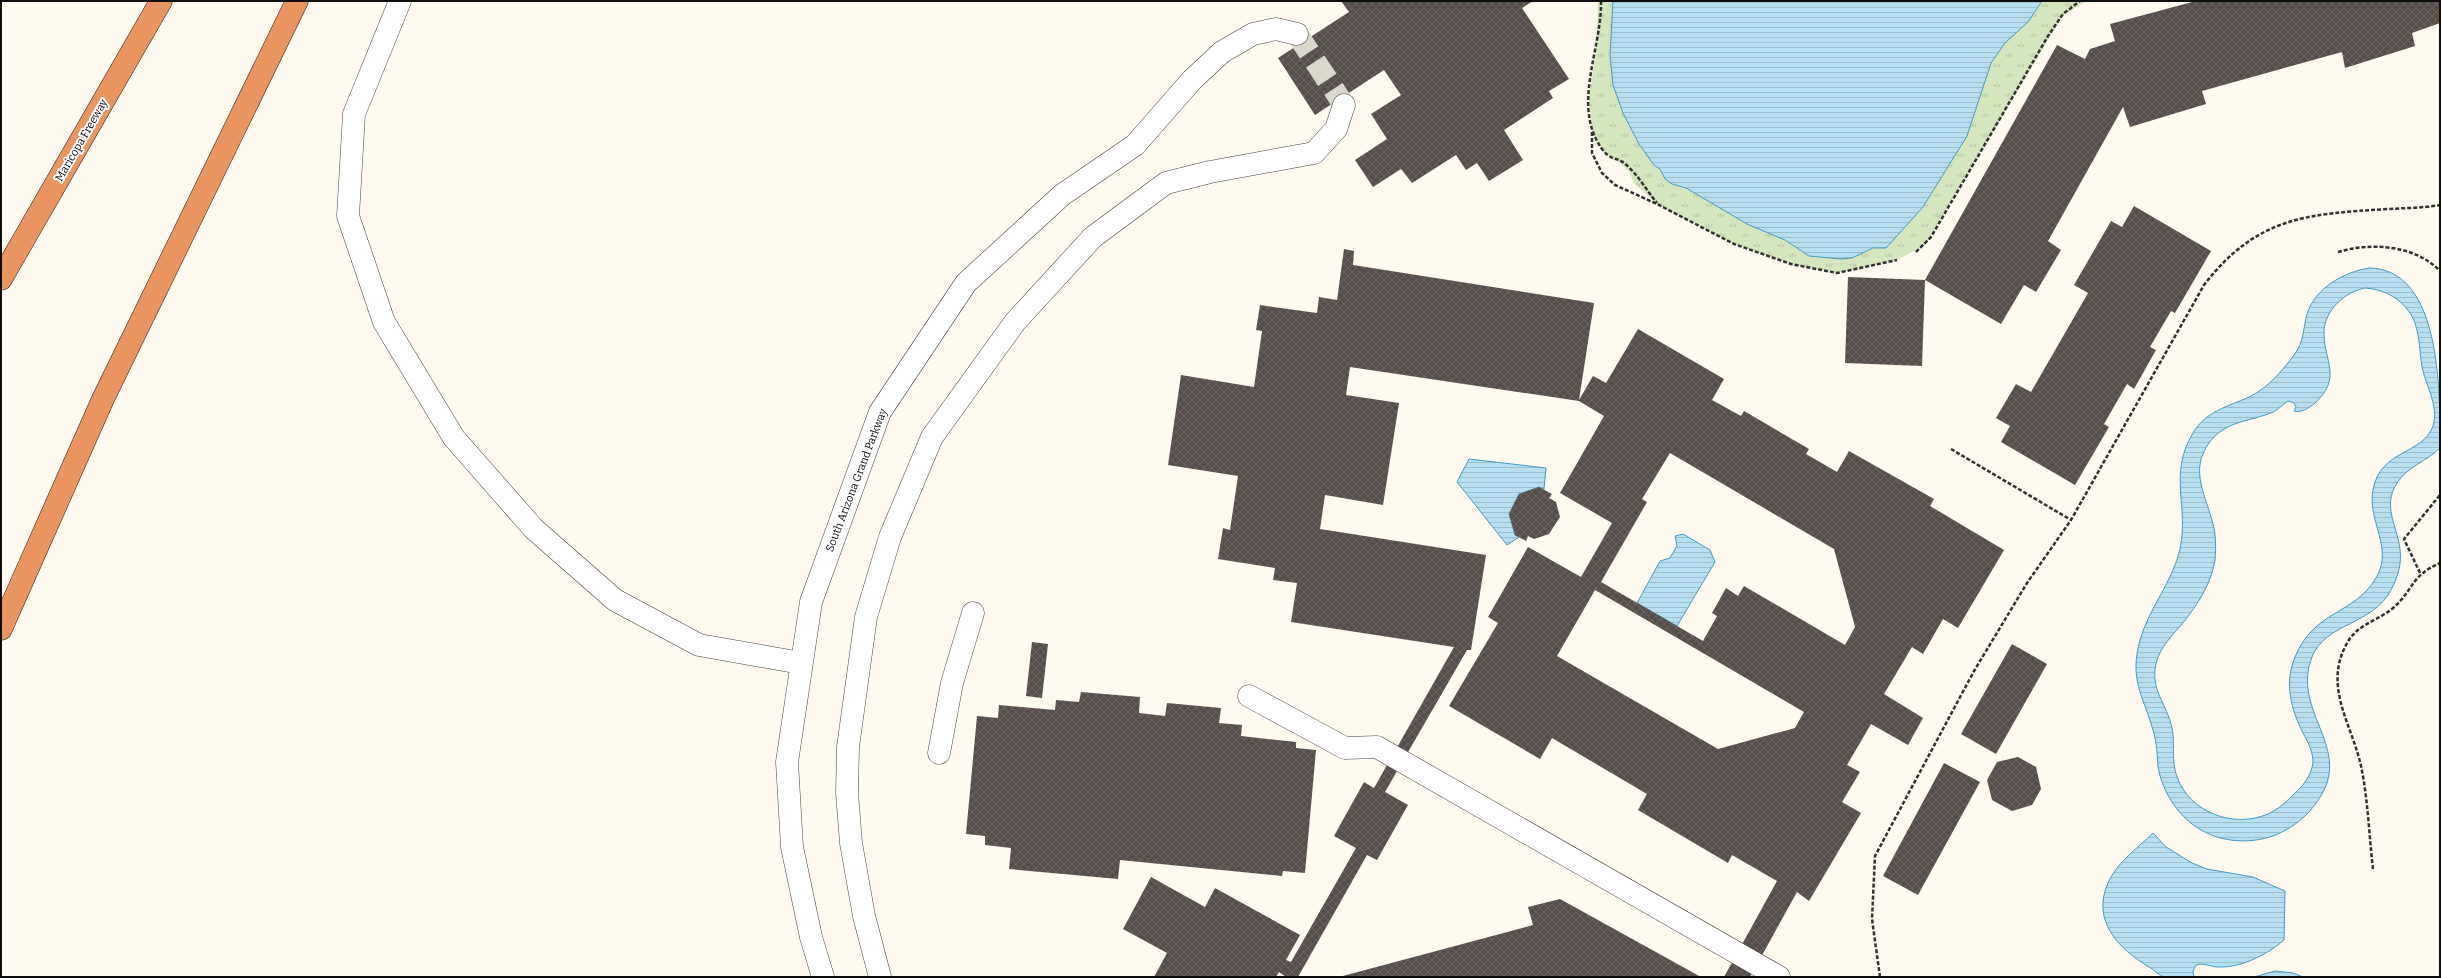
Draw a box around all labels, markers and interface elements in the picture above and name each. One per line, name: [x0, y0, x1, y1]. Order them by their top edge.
street label: Maricopa Freeway: [53, 97, 110, 184]
street label: South Arizona Grand Parkway: [823, 407, 890, 554]

